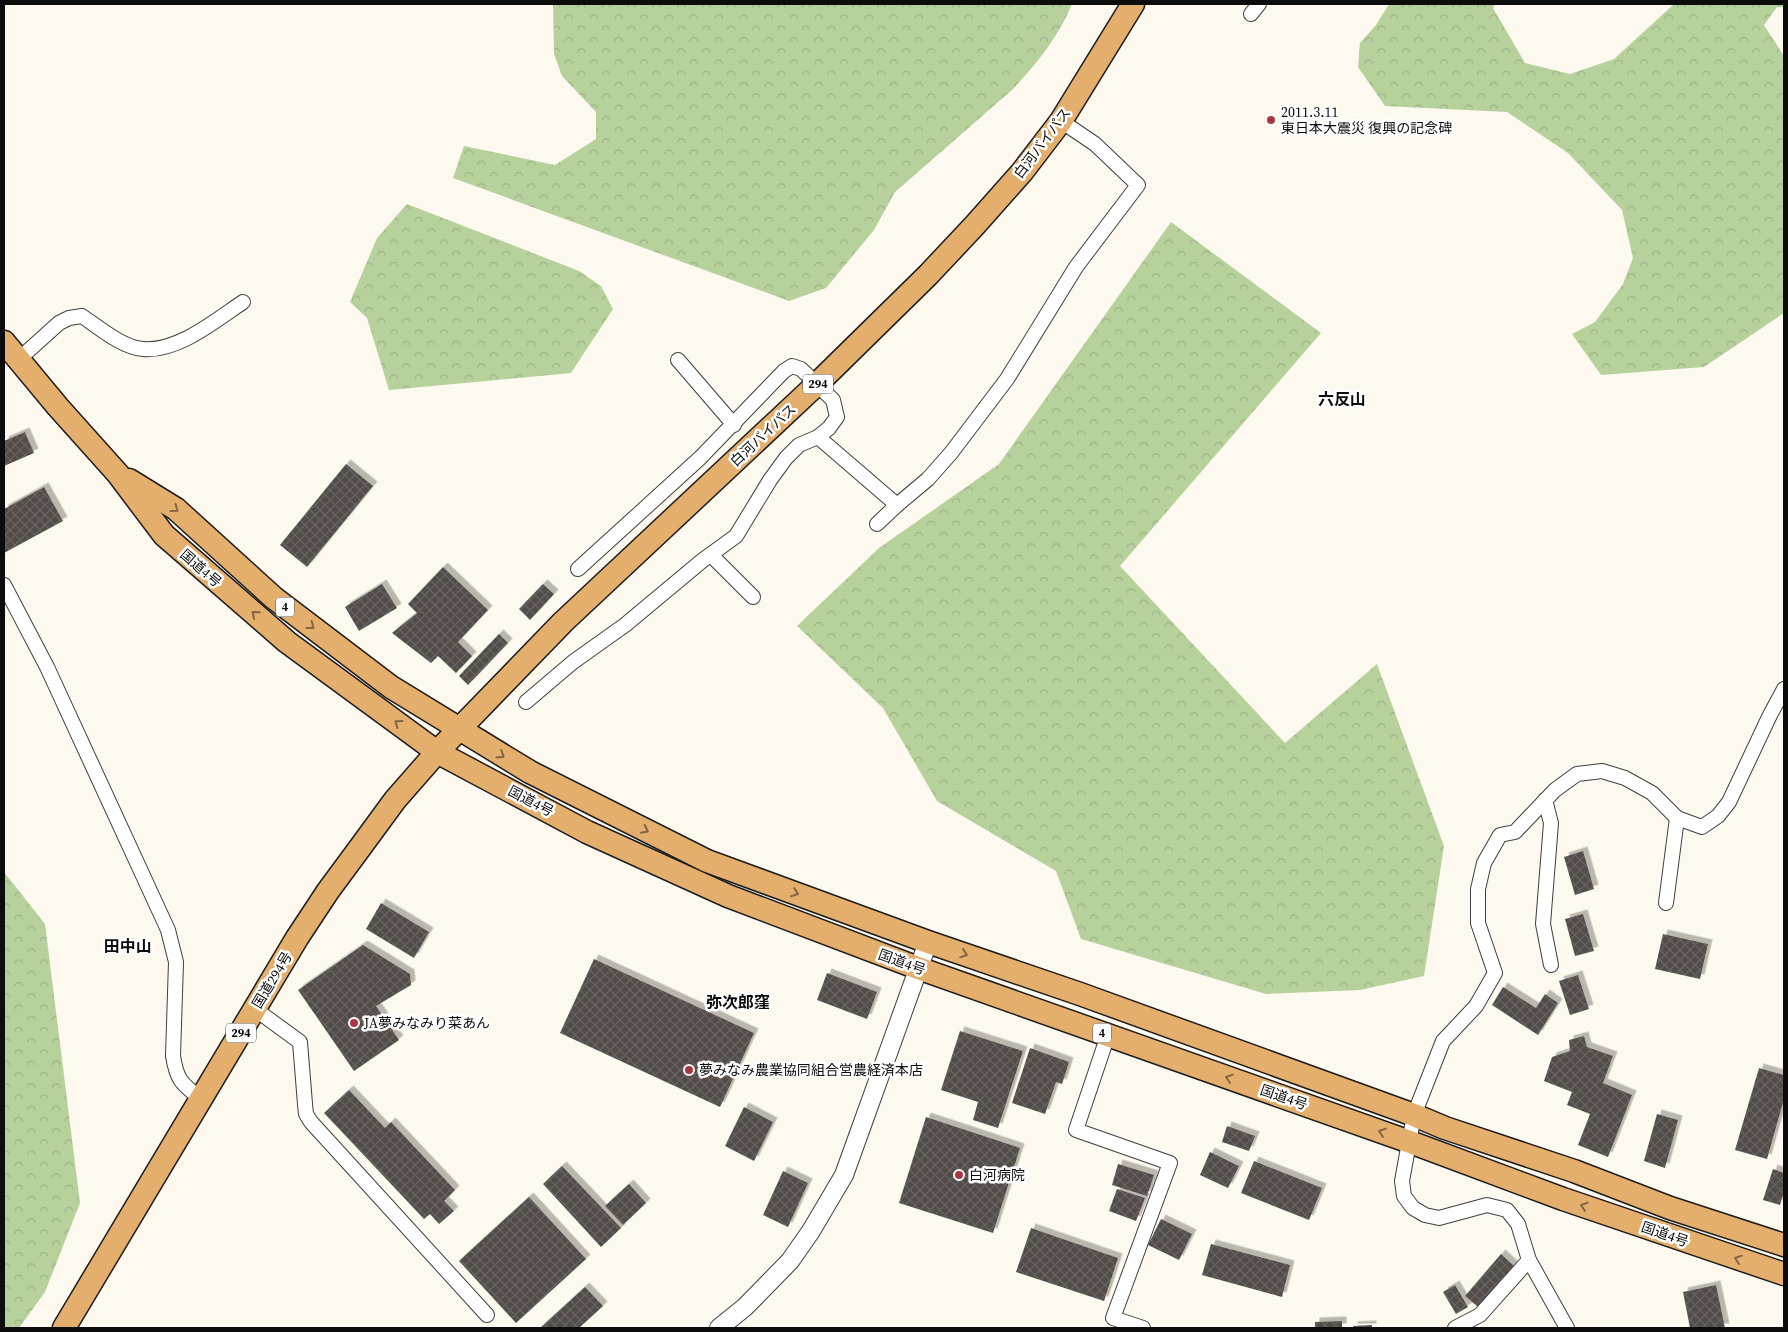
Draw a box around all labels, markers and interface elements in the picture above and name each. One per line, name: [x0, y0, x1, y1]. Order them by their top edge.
place label: 2011.3.11 東日本大震災 復興の記念碑: [1281, 102, 1452, 138]
street label: 白河バイパス: [1009, 104, 1075, 182]
marker: 2011.3.11 東日本大震災 復興の記念碑: [1265, 114, 1277, 126]
road number: 294: [803, 374, 833, 394]
district label: 六反山: [1318, 388, 1366, 410]
street label: 白河バイパス: [726, 399, 800, 471]
one-way arrow: [169, 503, 178, 512]
street label: 国道4号: [176, 544, 226, 592]
road number: 4: [276, 598, 294, 616]
one-way arrow: [252, 611, 261, 620]
one-way arrow: [305, 621, 314, 629]
one-way arrow: [394, 720, 404, 729]
one-way arrow: [496, 749, 505, 759]
street label: 国道4号: [505, 781, 557, 821]
one-way arrow: [640, 824, 649, 834]
one-way arrow: [790, 887, 799, 897]
district label: 田中山: [104, 935, 152, 957]
street label: 国道4号: [876, 944, 928, 980]
street label: 国道294号: [247, 948, 297, 1012]
one-way arrow: [959, 948, 968, 958]
district label: 弥次郎窪: [706, 991, 770, 1013]
place label: JA夢みなみり菜あん: [363, 1013, 490, 1033]
marker: JA夢みなみり菜あん: [348, 1017, 360, 1029]
road number: 294: [226, 1024, 256, 1042]
road number: 4: [1093, 1024, 1111, 1042]
place label: 夢みなみ農業協同組合営農経済本店: [699, 1060, 923, 1080]
marker: 夢みなみ農業協同組合営農経済本店: [683, 1064, 695, 1076]
one-way arrow: [1225, 1074, 1234, 1084]
street label: 国道4号: [1258, 1080, 1310, 1114]
one-way arrow: [1379, 1128, 1387, 1138]
place label: 白河病院: [969, 1165, 1025, 1185]
marker: 白河病院: [953, 1169, 965, 1181]
one-way arrow: [1581, 1202, 1589, 1212]
street label: 国道4号: [1639, 1217, 1691, 1251]
one-way arrow: [1734, 1254, 1743, 1264]

